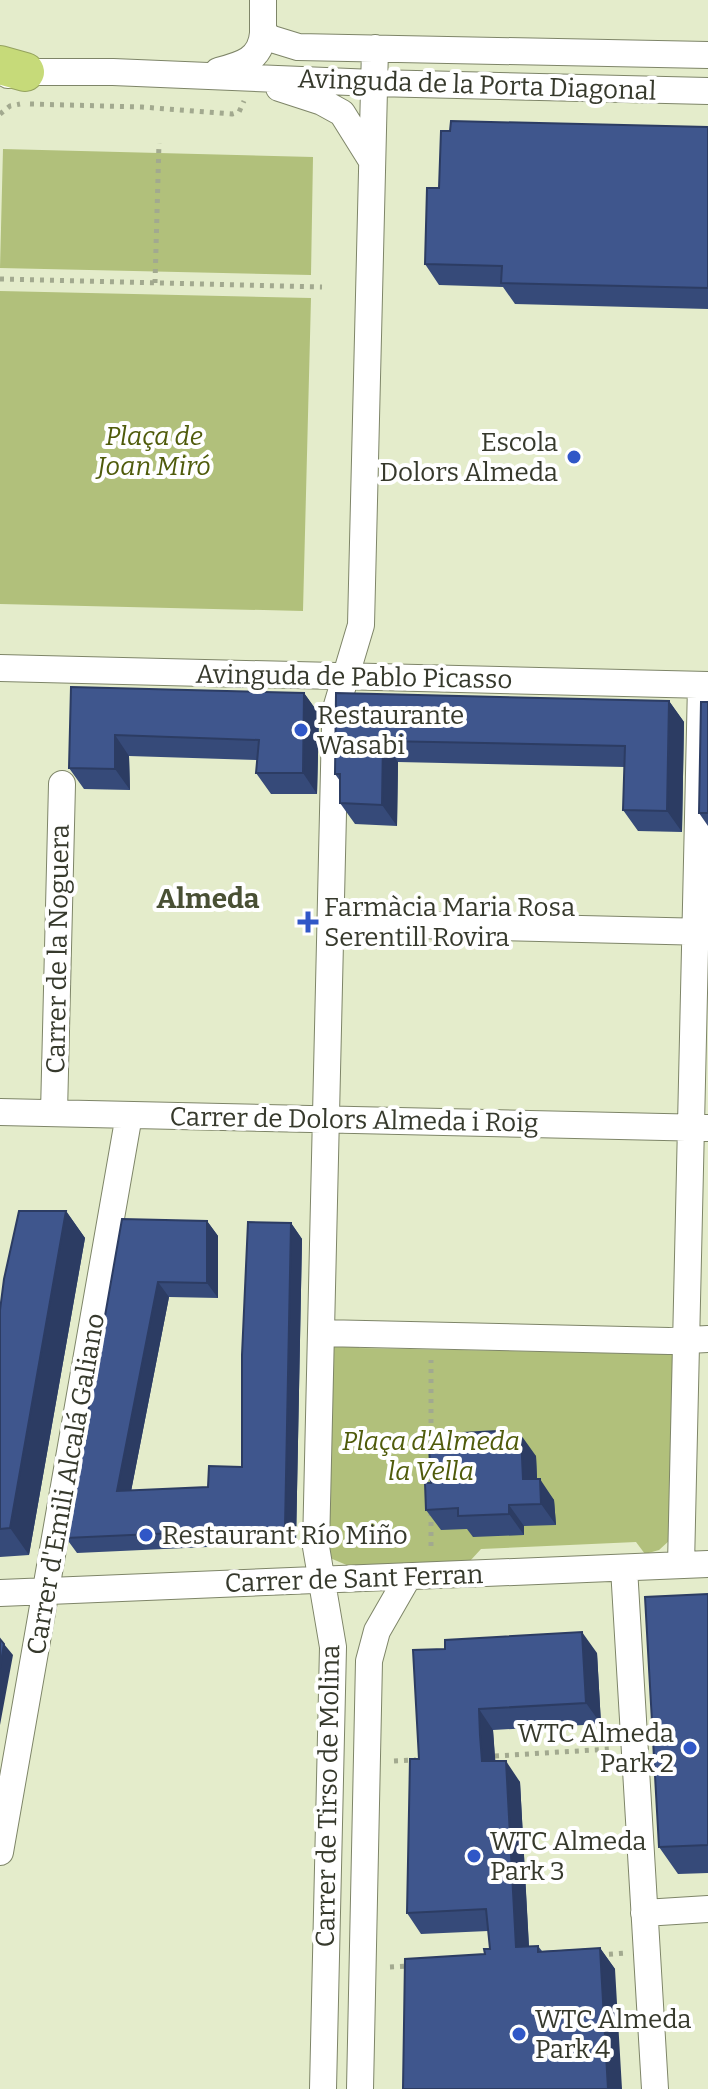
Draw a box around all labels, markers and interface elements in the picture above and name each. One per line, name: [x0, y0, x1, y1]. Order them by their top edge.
street label: Avinguda de la Porta Diagonal: [297, 63, 657, 107]
park label: Plaça de Joan Miró: [95, 421, 211, 482]
place label: Escola Dolors Almeda: [379, 427, 558, 488]
marker: Escola Dolors Almeda: [565, 448, 583, 466]
street label: Avinguda de Pablo Picasso: [195, 659, 513, 695]
place label: Restaurante Wasabi: [317, 700, 464, 761]
marker: Restaurante Wasabi: [292, 721, 310, 739]
street label: Carrer de la Noguera: [40, 824, 76, 1074]
district label: Almeda: [156, 882, 260, 915]
place label: Farmàcia Maria Rosa Serentill Rovira: [324, 892, 575, 953]
marker: Farmàcia Maria Rosa Serentill Rovira: [299, 913, 317, 931]
street label: Carrer de Dolors Almeda i Roig: [169, 1101, 539, 1139]
street label: Carrer d'Emili Alcalá Galiano: [21, 1311, 111, 1657]
park label: Plaça d'Almeda la Vella: [342, 1426, 520, 1487]
place label: Restaurant Río Miño: [162, 1520, 408, 1551]
marker: Restaurant Río Miño: [137, 1526, 155, 1544]
street label: Carrer de Sant Ferran: [224, 1559, 484, 1599]
street label: Carrer de Tirso de Molina: [310, 1644, 346, 1948]
place label: WTC Almeda Park 2: [517, 1718, 674, 1779]
marker: WTC Almeda Park 2: [681, 1739, 699, 1757]
place label: WTC Almeda Park 3: [490, 1826, 647, 1887]
marker: WTC Almeda Park 3: [465, 1847, 483, 1865]
place label: WTC Almeda Park 4: [535, 2004, 692, 2065]
marker: WTC Almeda Park 4: [510, 2025, 528, 2043]

